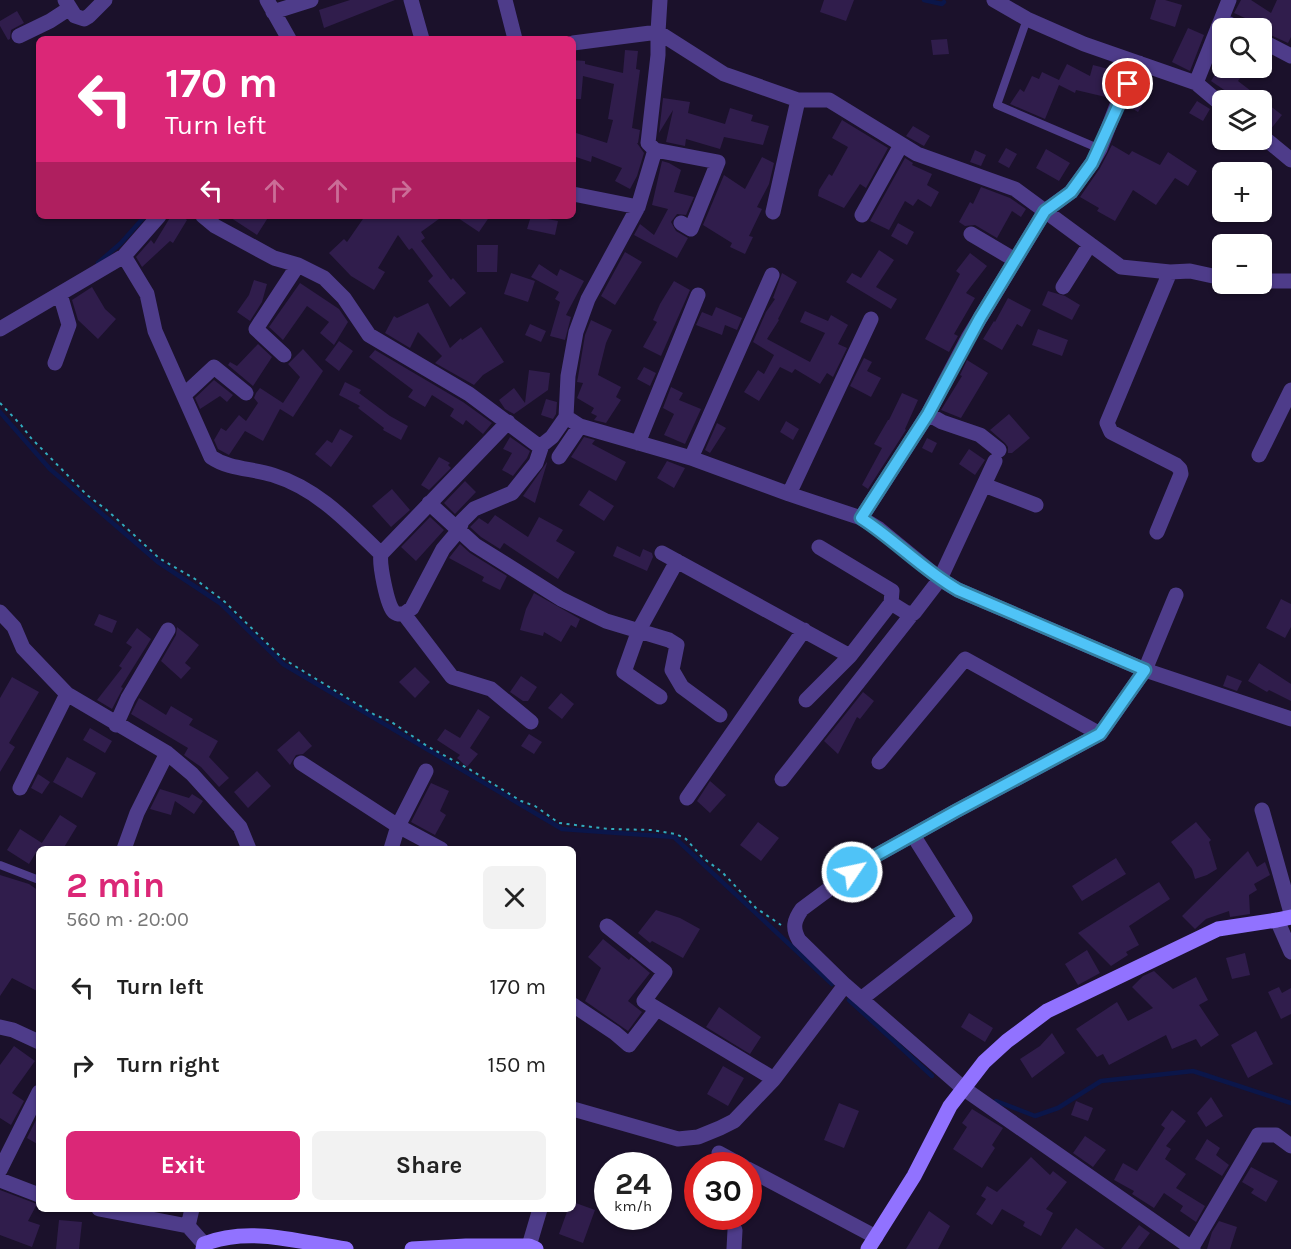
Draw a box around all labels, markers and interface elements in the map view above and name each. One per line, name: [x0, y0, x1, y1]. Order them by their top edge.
map controls: [1212, 18, 1272, 294]
button: search: [1212, 18, 1272, 78]
text: 170 m: [165, 58, 278, 108]
pin: [1102, 58, 1153, 109]
icon: left: [66, 60, 144, 138]
icon: arrive: [1111, 67, 1144, 100]
button: layers: [1212, 90, 1272, 150]
text: Turn left: [165, 109, 266, 141]
button: +: [1212, 162, 1272, 222]
icon: left: [195, 174, 228, 207]
icon: ahead: [258, 174, 291, 207]
icon: ahead: [321, 174, 354, 207]
icon: right: [384, 174, 417, 207]
button: −: [1212, 234, 1272, 294]
position arrow: [820, 840, 884, 904]
text: 2 min: [66, 864, 165, 906]
button: close: [483, 866, 546, 929]
text: 560 m · 20:00: [66, 908, 189, 931]
icon: left: [66, 971, 99, 1004]
text: Turn left: [117, 974, 204, 1000]
text: 170 m: [490, 974, 546, 1000]
icon: right: [66, 1049, 99, 1082]
text: Turn right: [117, 1052, 220, 1078]
text: 150 m: [487, 1052, 546, 1078]
button: Exit: [66, 1131, 300, 1200]
button: Share: [312, 1131, 546, 1200]
speed limit sign: 30: [684, 1152, 762, 1230]
text: 24: [615, 1166, 651, 1202]
text: km/h: [614, 1197, 652, 1215]

